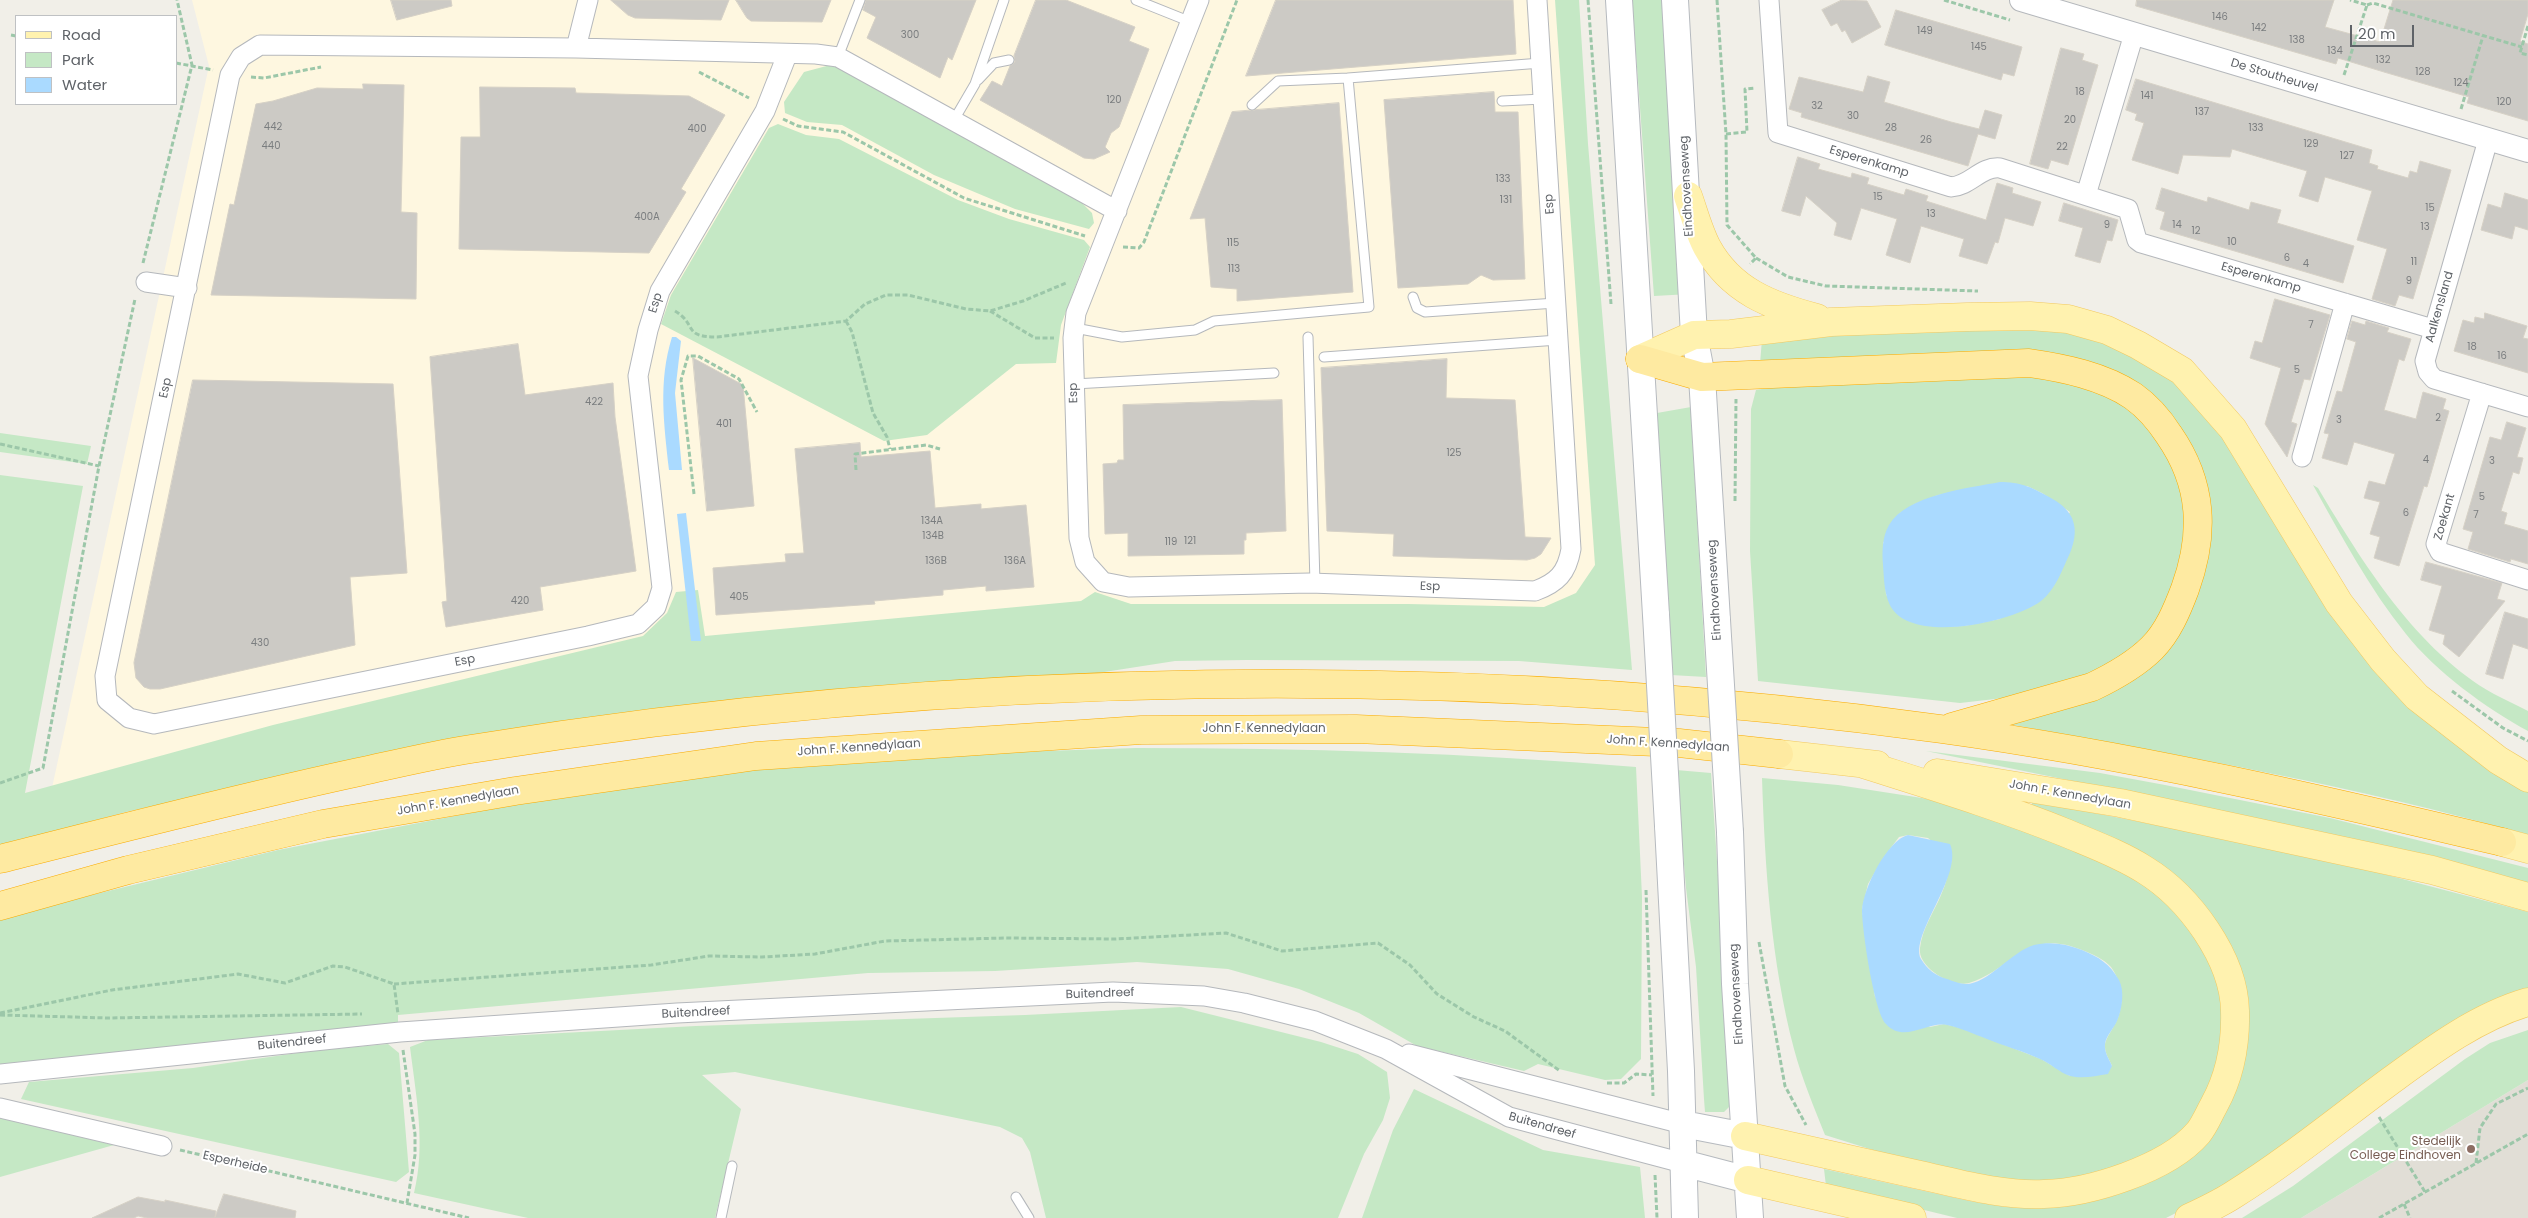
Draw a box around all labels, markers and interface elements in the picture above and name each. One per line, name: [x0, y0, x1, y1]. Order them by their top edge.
house number: 146: [2212, 11, 2228, 23]
legend: [15, 15, 178, 105]
scale bar: [2353, 15, 2417, 47]
house number: 142: [2251, 22, 2267, 34]
text: 20 m: [2358, 23, 2396, 44]
text: Road: [62, 24, 101, 45]
house number: 149: [1917, 25, 1933, 37]
house number: 300: [901, 29, 919, 41]
house number: 138: [2289, 34, 2305, 46]
house number: 145: [1971, 41, 1987, 53]
house number: 134: [2327, 45, 2343, 57]
text: Park: [62, 49, 94, 70]
house number: 132: [2376, 54, 2390, 66]
street label: De Stoutheuvel: [2229, 56, 2319, 96]
house number: 128: [2415, 66, 2431, 78]
text: Water: [62, 74, 107, 95]
house number: 124: [2453, 77, 2469, 89]
house number: 18: [2075, 86, 2085, 98]
house number: 141: [2141, 90, 2153, 102]
house number: 120: [1106, 94, 1122, 106]
house number: 120: [2496, 96, 2512, 108]
house number: 32: [1811, 100, 1823, 112]
house number: 137: [2195, 106, 2209, 118]
house number: 30: [1847, 110, 1859, 122]
house number: 20: [2064, 114, 2076, 126]
house number: 442: [264, 121, 282, 133]
house number: 28: [1885, 122, 1897, 134]
house number: 133: [2249, 122, 2263, 134]
house number: 400: [688, 123, 706, 135]
house number: 26: [1920, 134, 1932, 146]
street label: Eindhovenseweg: [1677, 135, 1697, 237]
house number: 129: [2303, 138, 2319, 150]
house number: 440: [262, 140, 280, 152]
house number: 22: [2056, 141, 2068, 153]
street label: Esperenkamp: [1828, 143, 1910, 181]
house number: 127: [2340, 150, 2354, 162]
house number: 133: [1496, 173, 1510, 185]
house number: 15: [1873, 191, 1883, 203]
street label: Esp: [1542, 193, 1558, 215]
house number: 131: [1500, 194, 1512, 206]
house number: 15: [2425, 202, 2435, 214]
house number: 13: [1926, 208, 1936, 220]
house number: 400A: [634, 211, 660, 223]
house number: 9: [2104, 219, 2110, 231]
house number: 14: [2172, 219, 2182, 231]
house number: 13: [2420, 221, 2430, 233]
house number: 12: [2192, 225, 2200, 237]
house number: 10: [2227, 236, 2237, 248]
house number: 115: [1227, 237, 1239, 249]
house number: 6: [2284, 252, 2290, 264]
house number: 11: [2411, 256, 2417, 268]
house number: 4: [2303, 258, 2309, 270]
street label: Esperenkamp: [2219, 260, 2303, 296]
house number: 113: [1228, 263, 1240, 275]
street label: Aalkensland: [2423, 270, 2457, 344]
house number: 9: [2406, 275, 2412, 287]
street label: Esp: [646, 291, 666, 315]
house number: 7: [2308, 319, 2314, 331]
house number: 18: [2467, 341, 2477, 353]
house number: 16: [2497, 350, 2507, 362]
house number: 5: [2294, 364, 2300, 376]
street label: Esp: [157, 376, 175, 400]
street label: Esp: [1067, 383, 1081, 403]
house number: 422: [585, 396, 603, 408]
house number: 2: [2435, 412, 2441, 424]
house number: 3: [2336, 414, 2342, 426]
house number: 401: [716, 418, 732, 430]
house number: 125: [1446, 447, 1462, 459]
house number: 4: [2423, 454, 2429, 466]
house number: 3: [2489, 455, 2495, 467]
house number: 5: [2479, 491, 2485, 503]
street label: Zoekant: [2431, 492, 2459, 542]
house number: 6: [2403, 507, 2409, 519]
house number: 7: [2473, 509, 2479, 521]
house number: 134A: [921, 515, 943, 527]
house number: 134B: [922, 530, 944, 542]
house number: 121: [1184, 535, 1196, 547]
house number: 119: [1165, 536, 1177, 548]
street label: Eindhovenseweg: [1705, 539, 1725, 641]
house number: 136B: [925, 555, 947, 567]
house number: 136A: [1004, 555, 1026, 567]
street label: Esp: [1419, 579, 1441, 595]
house number: 405: [730, 591, 748, 603]
house number: 420: [511, 595, 529, 607]
house number: 430: [251, 637, 269, 649]
street label: Esp: [454, 652, 476, 670]
street label: John F. Kennedylaan: [1202, 722, 1326, 736]
street label: John F. Kennedylaan: [1606, 733, 1730, 755]
street label: John F. Kennedylaan: [797, 737, 921, 759]
street label: John F. Kennedylaan: [2008, 777, 2132, 813]
street label: John F. Kennedylaan: [396, 783, 520, 819]
street label: Eindhovenseweg: [1727, 943, 1747, 1045]
street label: Buitendreef: [1065, 986, 1135, 1002]
street label: Buitendreef: [661, 1004, 731, 1022]
street label: Buitendreef: [257, 1032, 327, 1054]
street label: Buitendreef: [1507, 1110, 1577, 1142]
place label: Stedelijk College Eindhoven: [2350, 1135, 2461, 1163]
marker: Stedelijk College Eindhoven: [2465, 1143, 2477, 1155]
street label: Esperheide: [201, 1149, 269, 1177]

